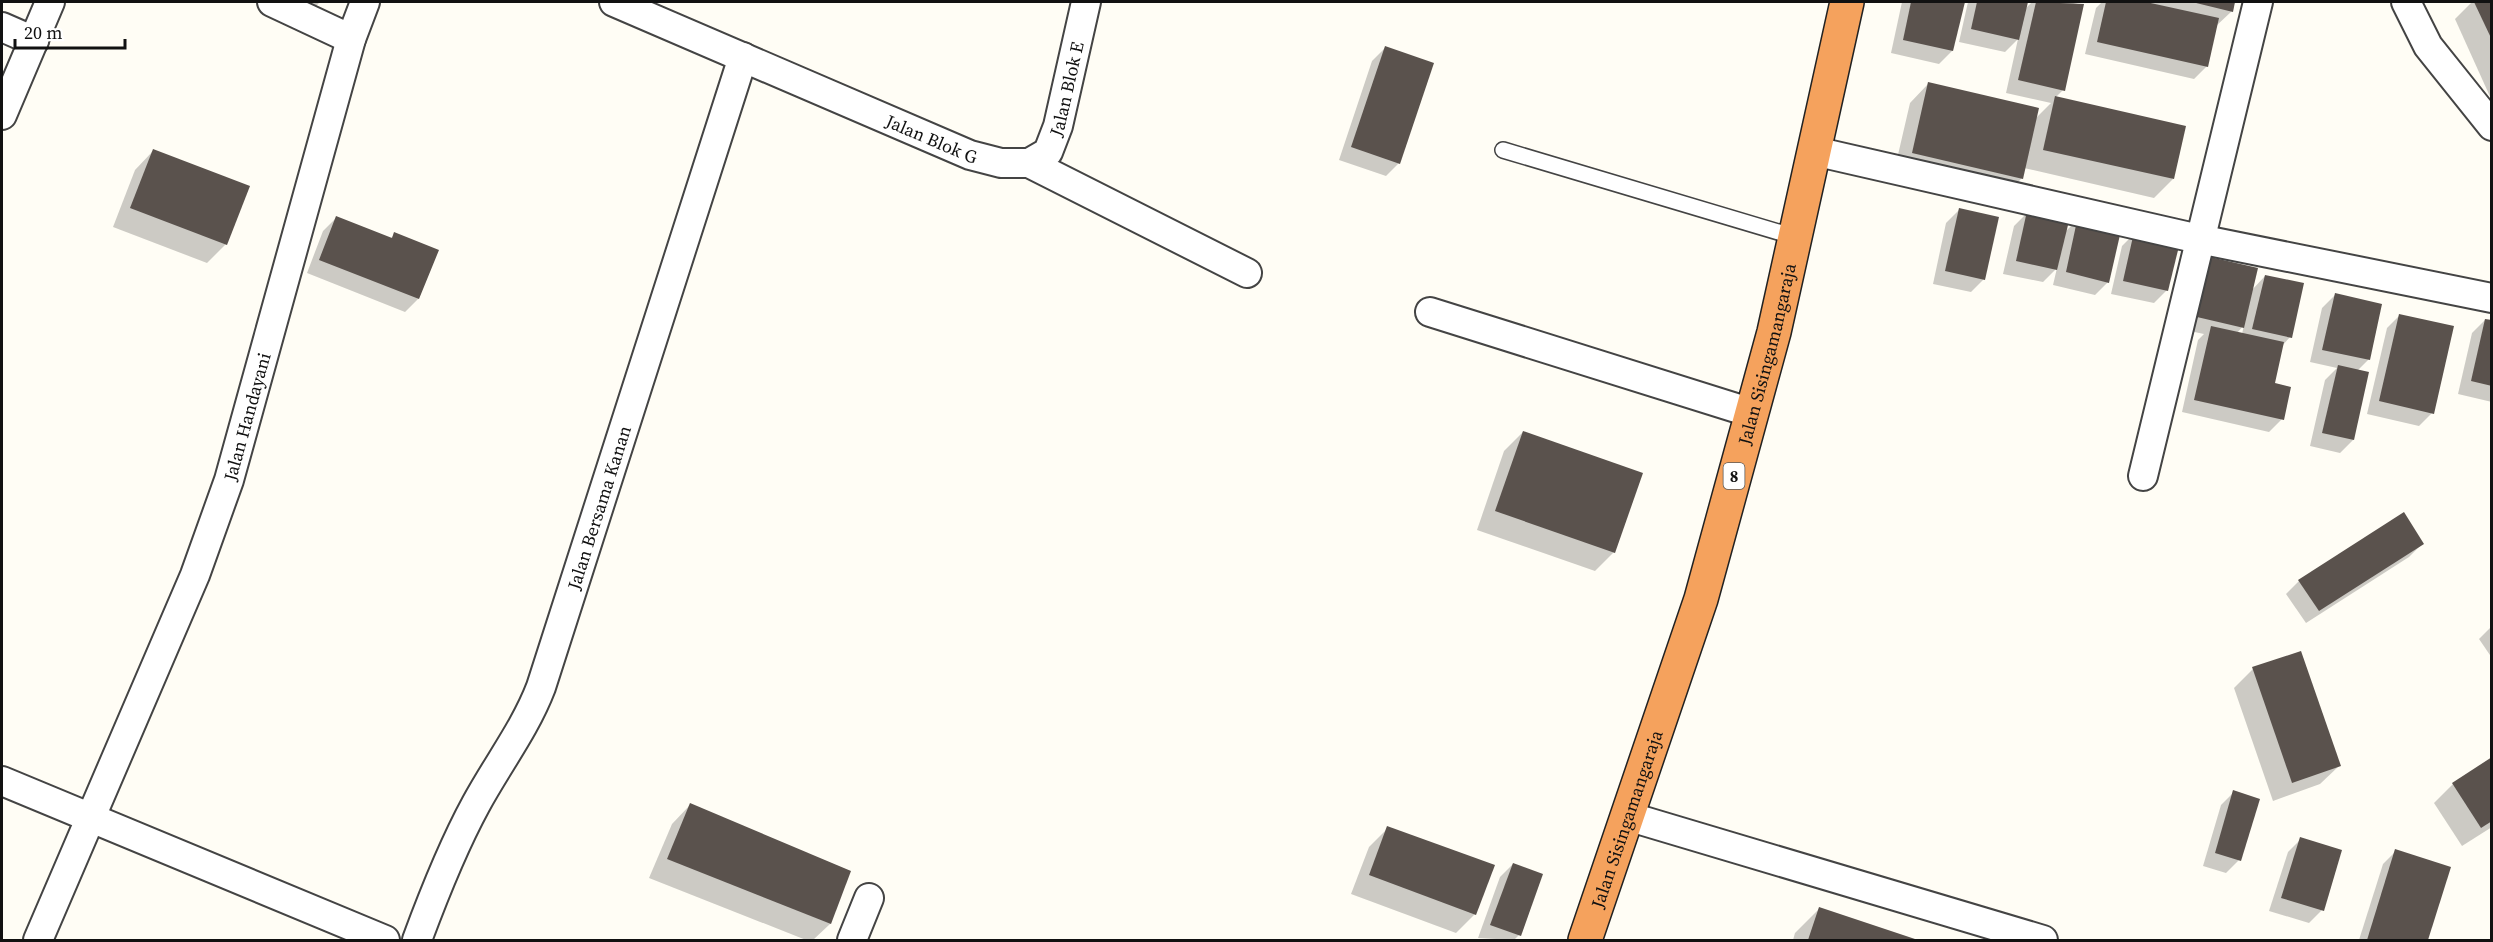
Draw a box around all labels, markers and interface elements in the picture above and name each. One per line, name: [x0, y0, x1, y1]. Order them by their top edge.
scale bar: [15, 12, 124, 50]
text: 20 m: [24, 20, 62, 45]
street label: Jalan Blok E: [1042, 39, 1089, 141]
street label: Jalan Blok G: [881, 108, 980, 169]
street label: Jalan Sisingamangaraja: [1731, 260, 1802, 448]
street label: Jalan Handayani: [217, 350, 276, 485]
street label: Jalan Bersama Kanan: [560, 422, 637, 594]
road number: 8: [1724, 463, 1744, 489]
street label: Jalan Sisingamangaraja: [1584, 726, 1668, 912]

